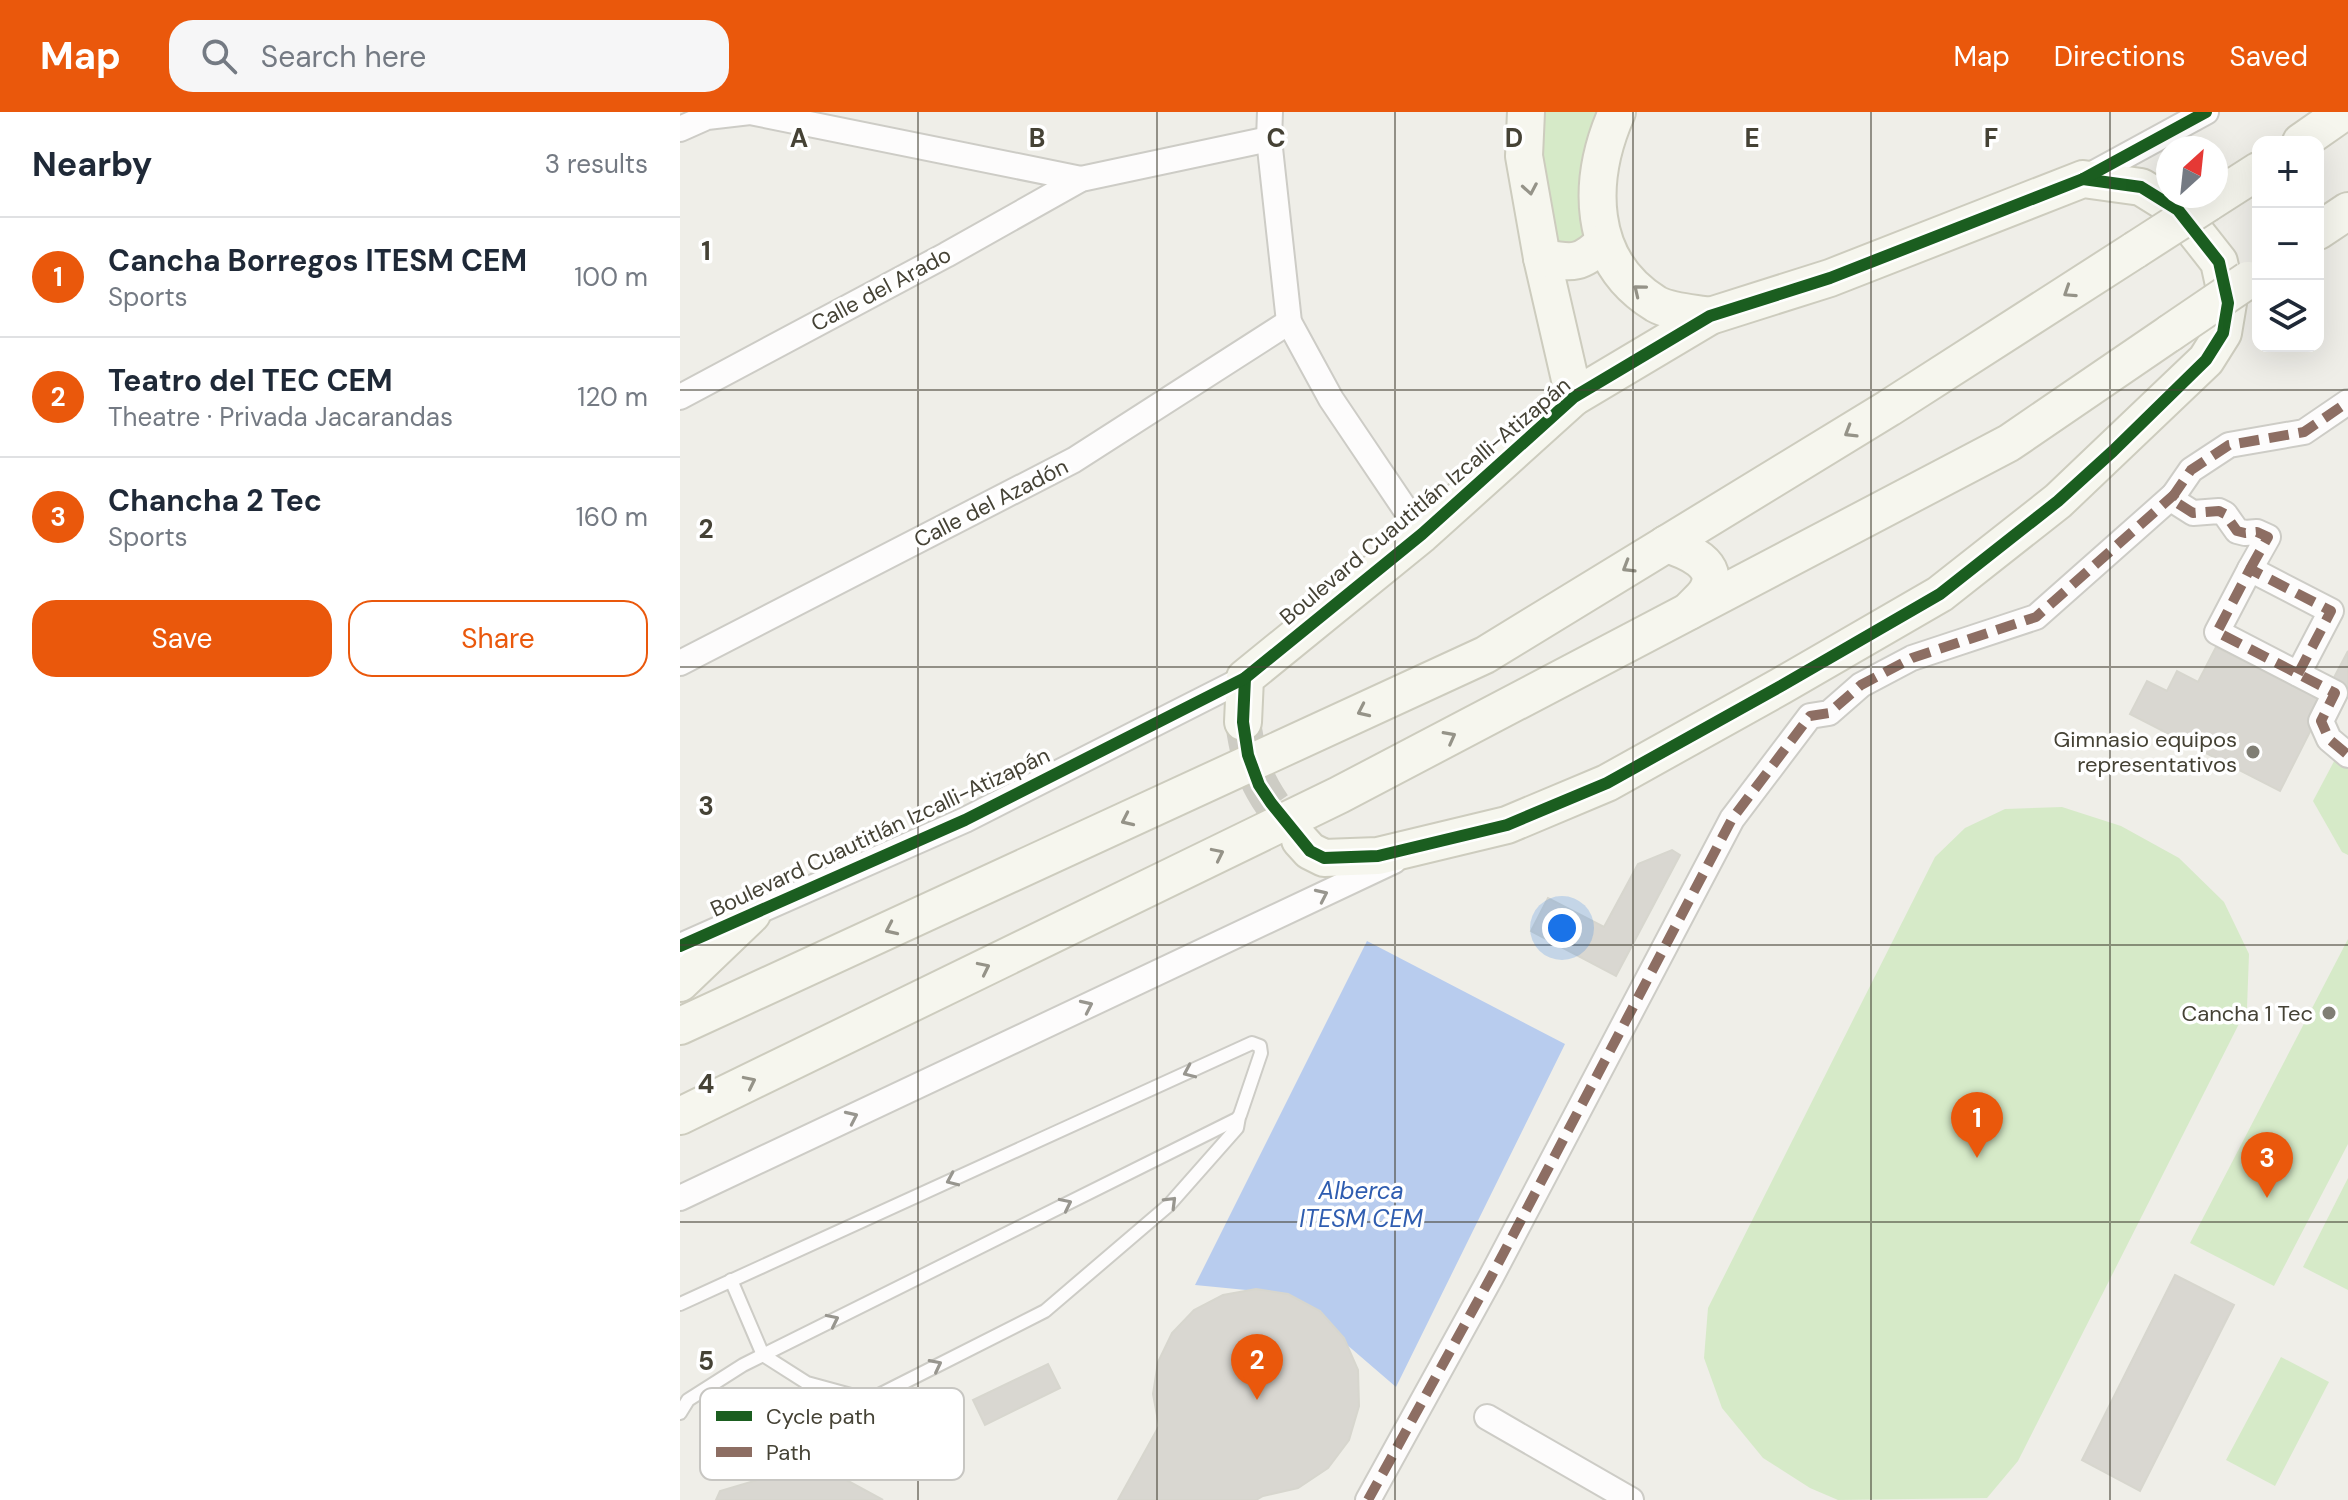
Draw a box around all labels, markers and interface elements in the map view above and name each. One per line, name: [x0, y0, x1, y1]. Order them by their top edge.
search box: [169, 20, 729, 92]
text: Map: [40, 31, 121, 81]
icon: search: [197, 34, 241, 78]
text: Search here: [261, 37, 426, 76]
text: Map: [1953, 38, 2010, 75]
text: Directions: [2054, 38, 2186, 75]
text: Saved: [2230, 38, 2308, 75]
text: A: [790, 121, 808, 155]
text: B: [1029, 121, 1045, 155]
text: C: [1266, 121, 1286, 155]
text: D: [1505, 121, 1523, 155]
text: E: [1744, 121, 1760, 155]
text: F: [1984, 121, 1998, 155]
north arrow: [2156, 136, 2228, 208]
map controls: [2252, 136, 2324, 352]
button: +: [2252, 136, 2324, 208]
text: Nearby: [32, 142, 152, 187]
text: 3 results: [545, 147, 648, 181]
one-way arrow: [1520, 183, 1537, 196]
button: −: [2252, 208, 2324, 280]
text: 1: [701, 234, 711, 268]
street label: Calle del Arado: [806, 240, 956, 338]
text: Cancha Borregos ITESM CEM: [108, 241, 527, 280]
text: 1: [53, 260, 63, 294]
text: 100 m: [574, 260, 648, 294]
text: Sports: [108, 280, 188, 314]
button: layers: [2252, 280, 2324, 352]
one-way arrow: [2064, 282, 2078, 297]
one-way arrow: [1633, 285, 1648, 299]
text: Teatro del TEC CEM: [108, 361, 393, 400]
street label: Boulevard Cuautitlán Izcalli-Atizapán: [1273, 371, 1577, 631]
text: 2: [50, 380, 66, 414]
text: 120 m: [577, 380, 648, 414]
text: Theatre · Privada Jacarandas: [108, 400, 453, 434]
one-way arrow: [1844, 422, 1859, 437]
street label: Calle del Azadón: [909, 452, 1073, 554]
text: Chancha 2 Tec: [108, 481, 322, 520]
text: 3: [50, 500, 66, 534]
text: 160 m: [576, 500, 648, 534]
text: 2: [698, 512, 714, 546]
text: Sports: [108, 520, 188, 554]
one-way arrow: [1623, 558, 1637, 573]
button: Save: [32, 600, 332, 677]
button: Share: [348, 600, 648, 677]
one-way arrow: [1357, 701, 1371, 717]
place label: Gimnasio equipos representativos: [2054, 725, 2237, 779]
one-way arrow: [1441, 732, 1456, 747]
street label: Boulevard Cuautitlán Izcalli-Atizapán: [706, 740, 1054, 924]
marker: Gimnasio equipos representativos: [2244, 743, 2262, 761]
text: 3: [698, 789, 714, 823]
one-way arrow: [1121, 810, 1135, 826]
one-way arrow: [1209, 848, 1224, 864]
one-way arrow: [1314, 889, 1328, 905]
your location: [1542, 908, 1582, 948]
one-way arrow: [884, 919, 899, 935]
one-way arrow: [976, 962, 990, 978]
place label: Cancha 1 Tec: [2181, 999, 2313, 1028]
one-way arrow: [1079, 1000, 1093, 1016]
marker: Cancha 1 Tec: [2320, 1004, 2338, 1022]
one-way arrow: [1183, 1062, 1197, 1078]
text: 4: [698, 1067, 714, 1101]
one-way arrow: [742, 1076, 757, 1092]
pin: 1: [1951, 1092, 2003, 1158]
one-way arrow: [843, 1111, 858, 1127]
pin: 3: [2241, 1132, 2293, 1198]
one-way arrow: [946, 1170, 961, 1186]
water label: Alberca ITESM CEM: [1299, 1175, 1424, 1234]
one-way arrow: [1161, 1197, 1176, 1211]
one-way arrow: [1057, 1198, 1072, 1214]
one-way arrow: [825, 1314, 840, 1330]
pin: 2: [1231, 1334, 1283, 1400]
text: 5: [698, 1344, 714, 1378]
one-way arrow: [928, 1360, 943, 1375]
legend: [700, 1388, 964, 1480]
text: Cycle path: [766, 1402, 876, 1431]
text: Path: [766, 1438, 811, 1467]

